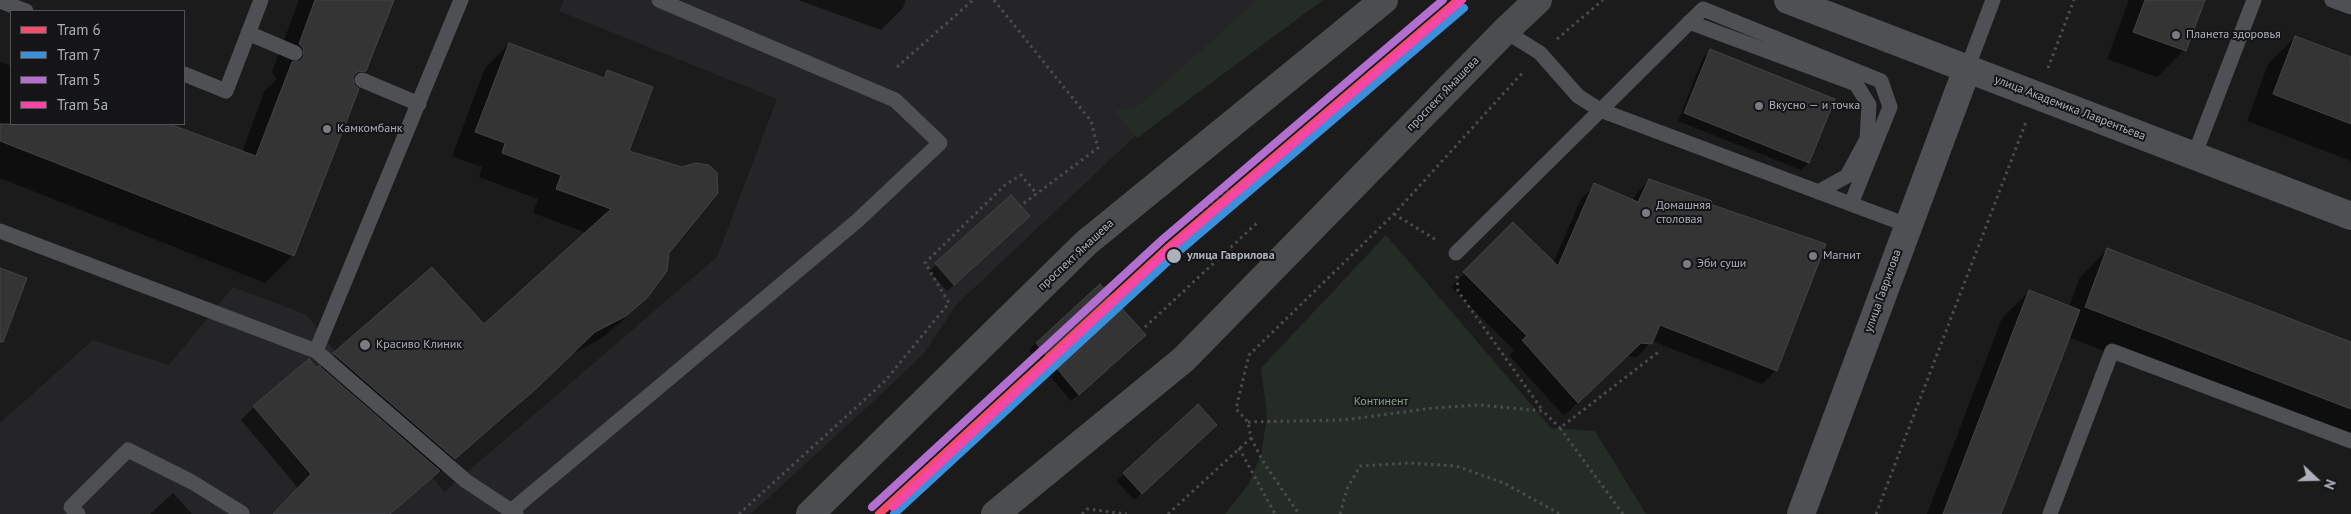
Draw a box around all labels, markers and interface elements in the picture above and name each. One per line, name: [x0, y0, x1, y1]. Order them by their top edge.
legend: [10, 10, 185, 125]
text: Tram 6: [57, 20, 101, 39]
place label: Планета здоровья: [2186, 28, 2281, 42]
marker: Планета здоровья: [2170, 29, 2182, 41]
text: Tram 7: [57, 45, 101, 64]
street label: проспект Ямашева: [1404, 54, 1482, 134]
text: Tram 5: [57, 70, 101, 89]
street label: улица Академика Лаврентьева: [1992, 72, 2148, 144]
text: Tram 5а: [57, 95, 108, 114]
place label: Вкусно — и точка: [1769, 99, 1860, 113]
marker: Вкусно — и точка: [1753, 100, 1765, 112]
place label: Камкомбанк: [337, 122, 402, 136]
marker: Камкомбанк: [321, 123, 333, 135]
place label: Домашняя столовая: [1656, 199, 1711, 227]
marker: Домашняя столовая: [1640, 207, 1652, 219]
street label: проспект Ямашева: [1035, 216, 1117, 294]
marker: улица Гаврилова: [1165, 247, 1183, 265]
street label: улица Гаврилова: [1861, 248, 1905, 334]
place label: улица Гаврилова: [1187, 249, 1275, 263]
place label: Магнит: [1823, 249, 1861, 263]
marker: Магнит: [1807, 250, 1819, 262]
place label: Эби суши: [1697, 257, 1746, 271]
marker: Эби суши: [1681, 258, 1693, 270]
marker: Красиво Клиник: [358, 338, 372, 352]
place label: Красиво Клиник: [376, 338, 462, 352]
park label: Континент: [1354, 395, 1408, 409]
north arrow: [2291, 454, 2341, 504]
text: N: [2320, 477, 2340, 492]

